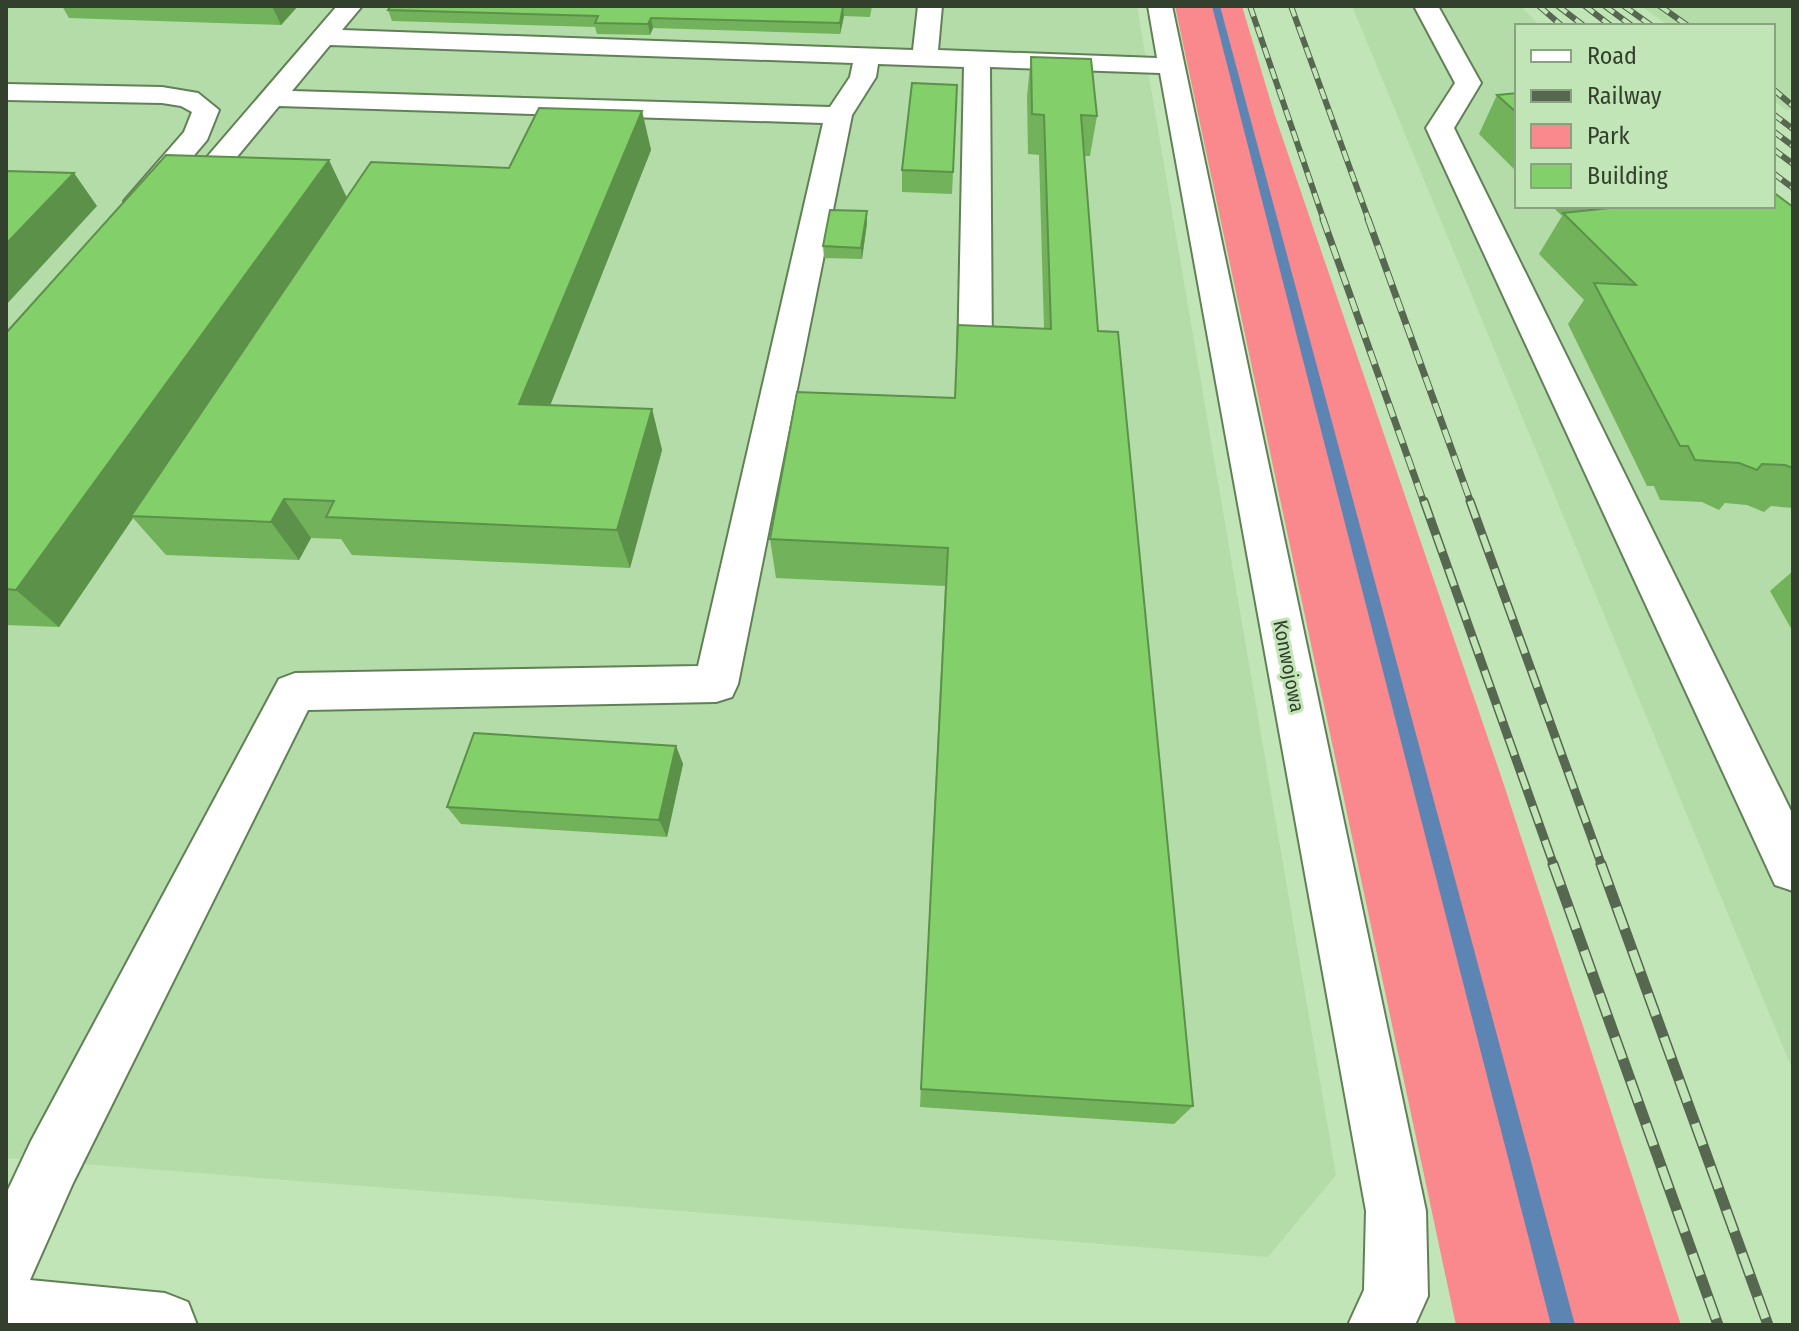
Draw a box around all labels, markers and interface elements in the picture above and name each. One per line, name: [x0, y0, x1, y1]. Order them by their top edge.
legend: [1515, 24, 1775, 208]
text: Road: [1587, 42, 1637, 70]
text: Railway: [1587, 82, 1662, 110]
text: Park: [1587, 122, 1630, 150]
text: Building: [1587, 162, 1669, 190]
street label: Konwojowa: [1268, 618, 1310, 714]

